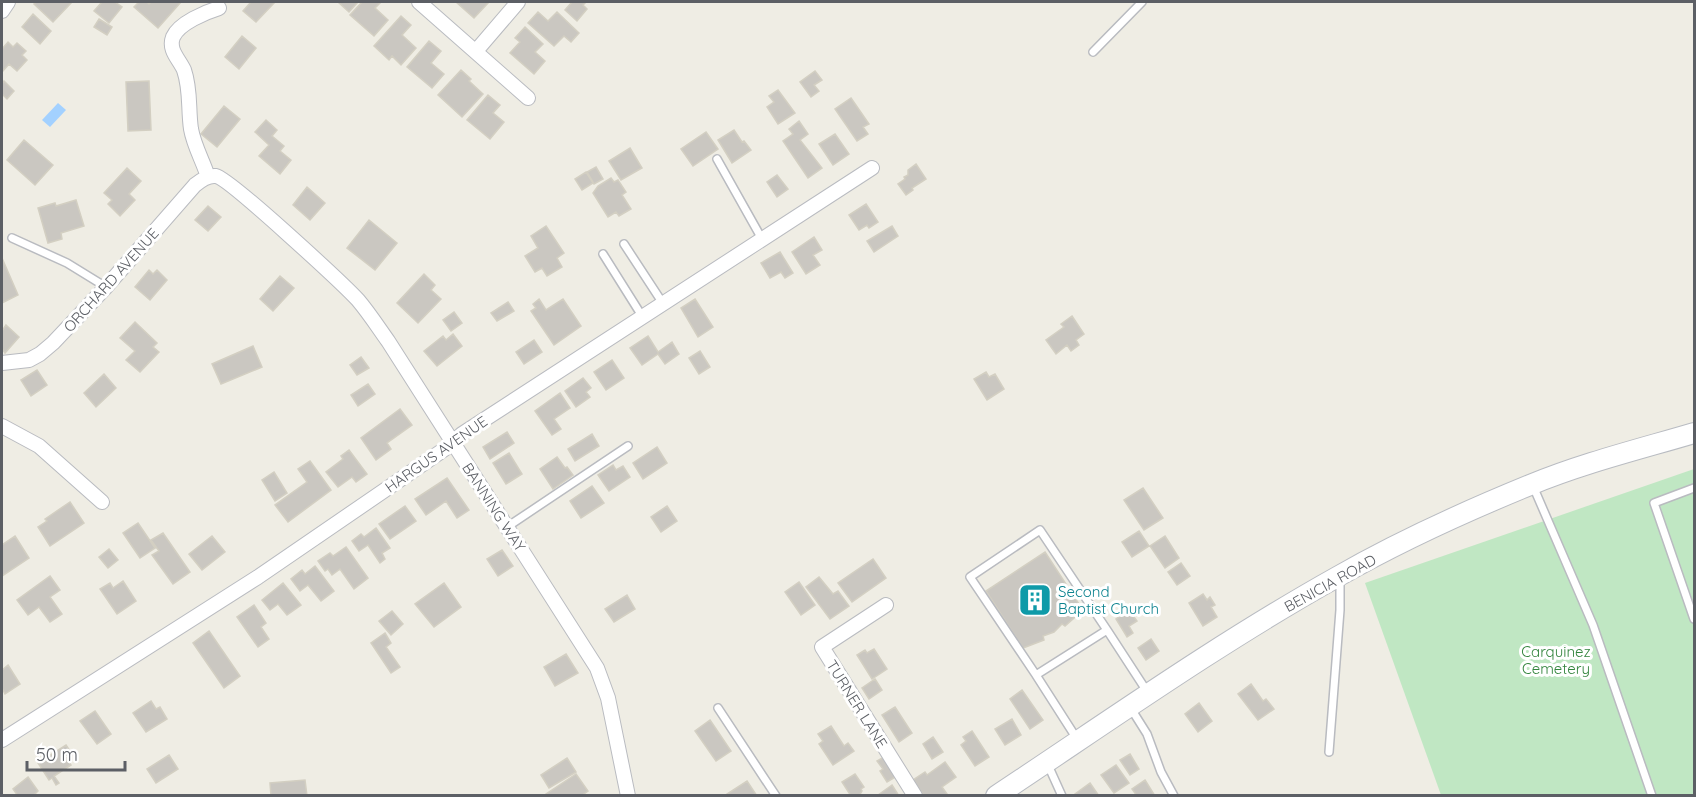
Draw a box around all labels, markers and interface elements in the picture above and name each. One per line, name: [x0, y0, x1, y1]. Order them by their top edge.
street label: ORCHARD AVENUE: [59, 224, 163, 336]
street label: HARGUS AVENUE: [381, 412, 491, 496]
street label: BANNING WAY: [458, 459, 530, 556]
street label: BENICIA ROAD: [1281, 550, 1379, 616]
building icon: Second Baptist Church: [1017, 582, 1053, 618]
place label: Second Baptist Church: [1058, 582, 1159, 618]
park label: Carquinez Cemetery: [1521, 642, 1591, 678]
street label: TURNER LANE: [822, 656, 892, 752]
scale bar: [27, 734, 124, 772]
text: 50 m: [36, 743, 78, 766]

